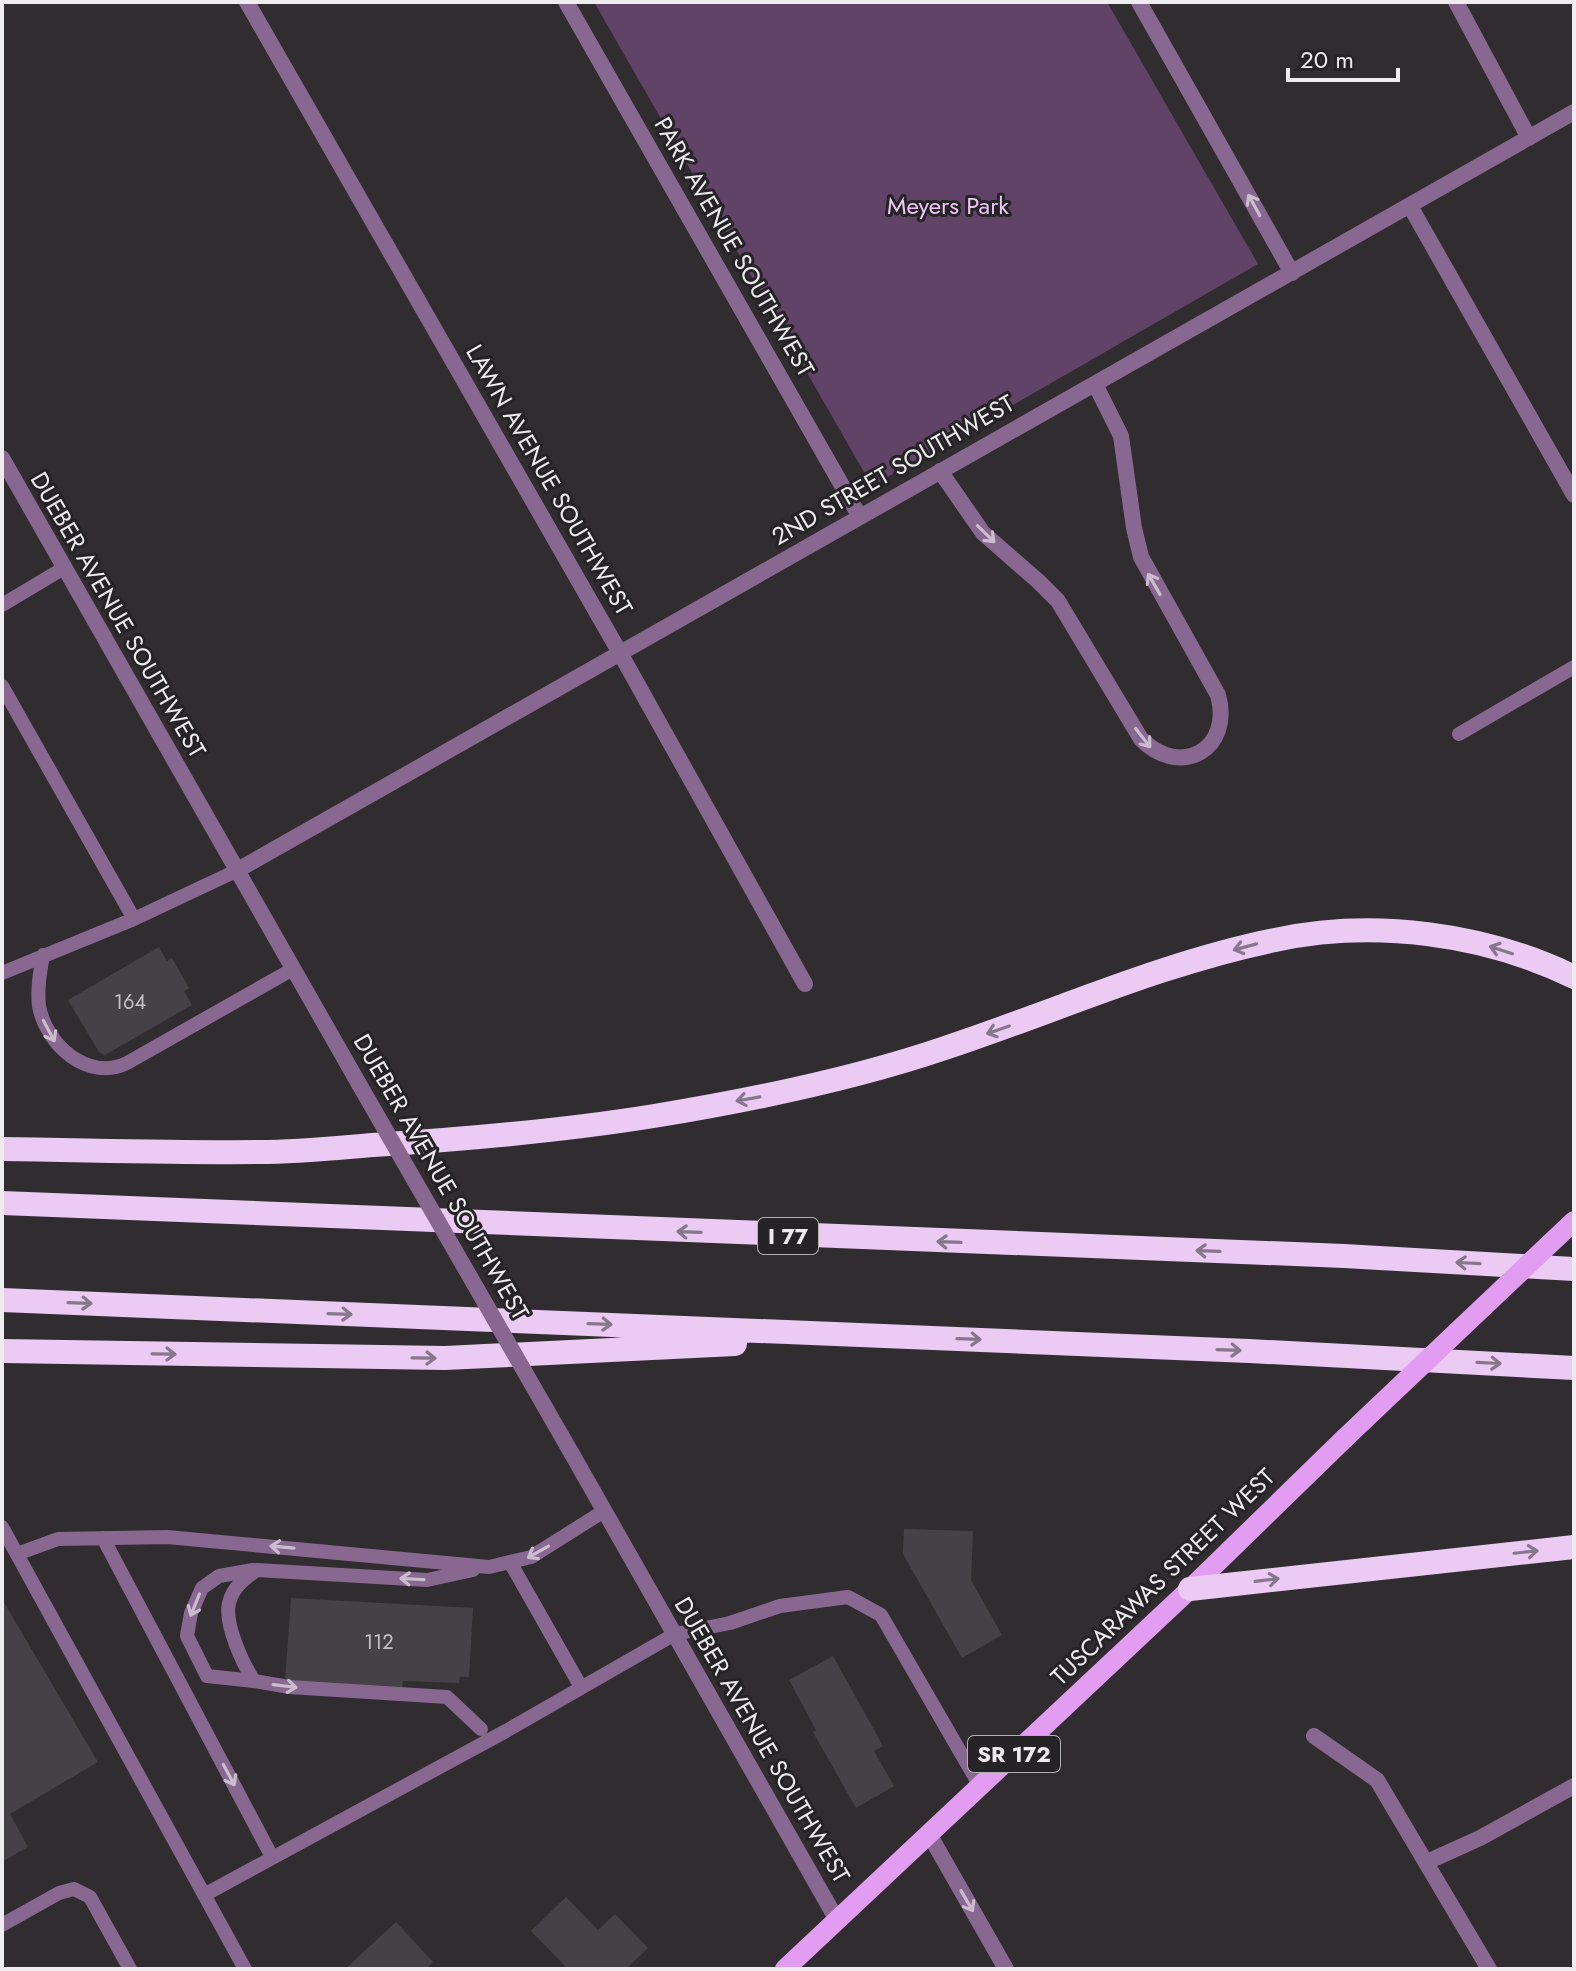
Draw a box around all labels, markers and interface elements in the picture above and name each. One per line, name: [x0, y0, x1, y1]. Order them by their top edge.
scale bar: [1288, 32, 1398, 82]
text: 20 m: [1300, 42, 1354, 77]
street label: PARK AVENUE SOUTHWEST: [646, 110, 823, 383]
park label: Meyers Park: [887, 188, 1009, 223]
one-way arrow: [1245, 194, 1261, 217]
street label: LAWN AVENUE SOUTHWEST: [457, 338, 642, 622]
street label: 2ND STREET SOUTHWEST: [765, 386, 1021, 553]
street label: DUEBER AVENUE SOUTHWEST: [22, 465, 215, 764]
one-way arrow: [976, 524, 995, 543]
one-way arrow: [1146, 572, 1161, 596]
one-way arrow: [1134, 727, 1151, 748]
one-way arrow: [1232, 941, 1258, 956]
one-way arrow: [1489, 941, 1514, 956]
house number: 164: [114, 988, 146, 1017]
one-way arrow: [42, 1019, 58, 1042]
one-way arrow: [986, 1023, 1011, 1038]
street label: DUEBER AVENUE SOUTHWEST: [345, 1027, 538, 1326]
one-way arrow: [736, 1093, 761, 1108]
road number: I 77: [758, 1218, 818, 1254]
one-way arrow: [676, 1224, 703, 1239]
one-way arrow: [936, 1234, 963, 1249]
one-way arrow: [1195, 1244, 1222, 1259]
one-way arrow: [1455, 1255, 1482, 1270]
one-way arrow: [66, 1296, 93, 1311]
one-way arrow: [326, 1306, 353, 1321]
one-way arrow: [586, 1317, 613, 1332]
one-way arrow: [955, 1332, 982, 1347]
one-way arrow: [1215, 1343, 1242, 1358]
one-way arrow: [150, 1346, 177, 1362]
one-way arrow: [410, 1350, 437, 1366]
one-way arrow: [1475, 1355, 1502, 1370]
street label: TUSCARAWAS STREET WEST: [1043, 1460, 1283, 1693]
one-way arrow: [269, 1540, 296, 1555]
one-way arrow: [527, 1544, 550, 1560]
one-way arrow: [1512, 1544, 1539, 1559]
one-way arrow: [399, 1571, 426, 1586]
one-way arrow: [1253, 1573, 1280, 1588]
street label: DUEBER AVENUE SOUTHWEST: [666, 1590, 859, 1889]
one-way arrow: [187, 1592, 201, 1617]
house number: 112: [364, 1628, 394, 1657]
one-way arrow: [272, 1679, 297, 1694]
road number: SR 172: [968, 1736, 1060, 1772]
one-way arrow: [222, 1762, 238, 1786]
one-way arrow: [960, 1889, 975, 1913]

